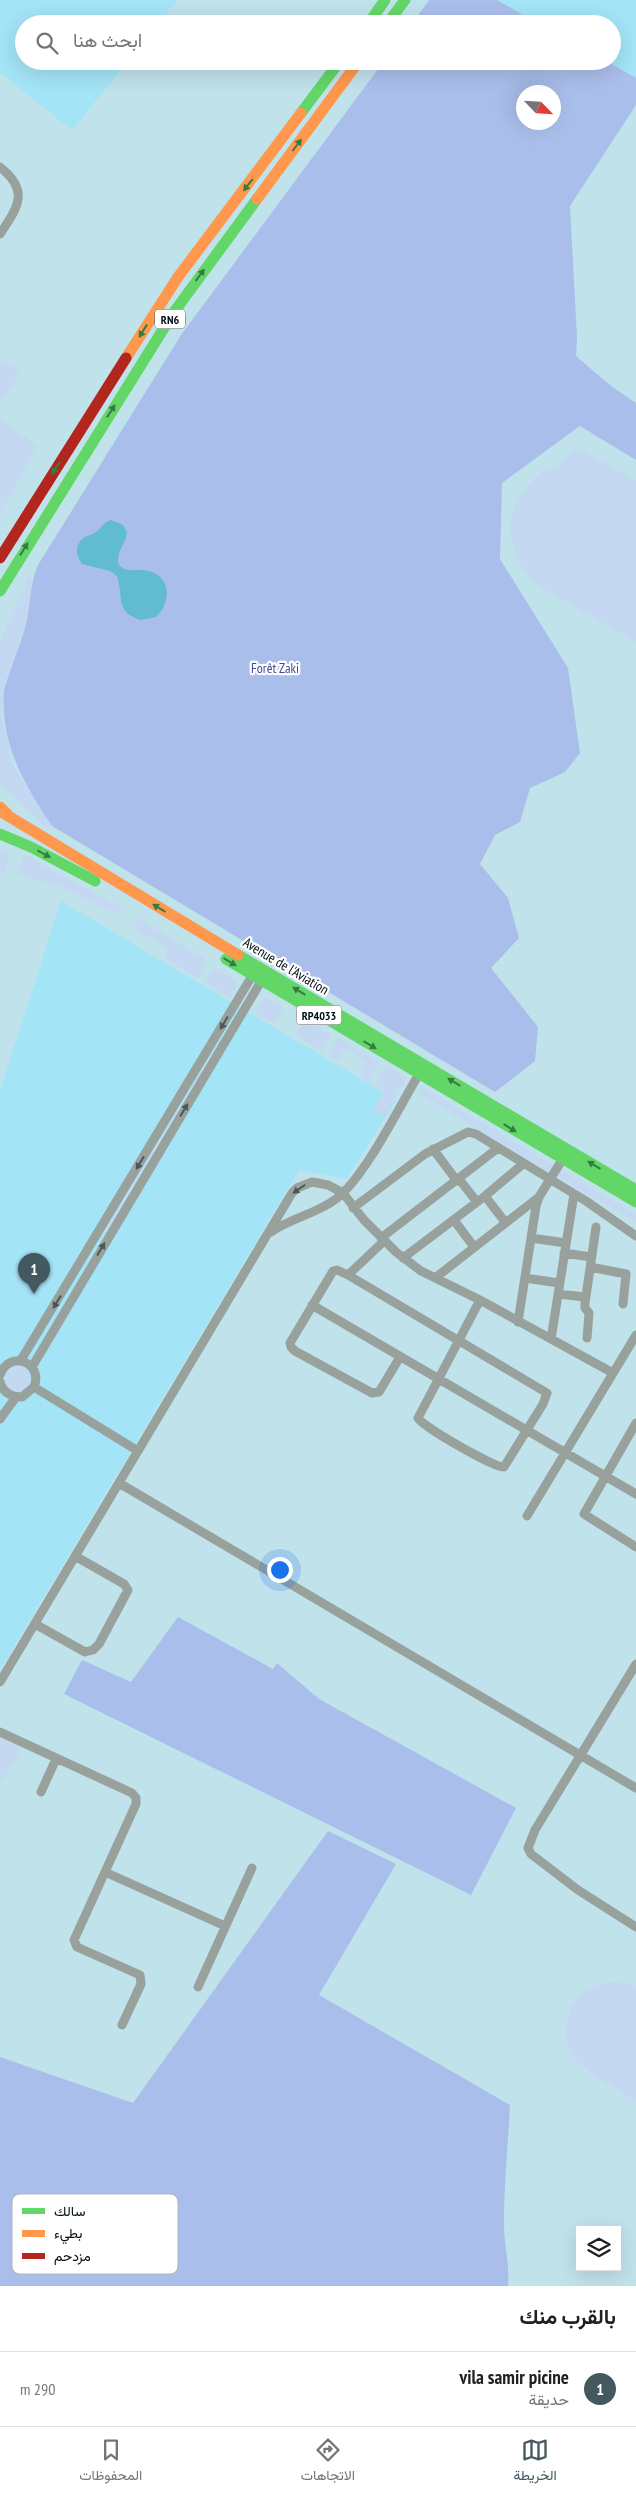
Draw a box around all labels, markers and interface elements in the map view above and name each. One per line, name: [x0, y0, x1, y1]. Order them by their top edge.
search box: [15, 15, 621, 70]
text: ابحث هنا: [73, 28, 142, 52]
icon: search: [33, 29, 61, 57]
north arrow: [516, 85, 561, 130]
one-way arrow: [292, 138, 302, 152]
one-way arrow: [242, 178, 253, 191]
one-way arrow: [195, 268, 205, 282]
road number: RN6: [155, 310, 185, 328]
one-way arrow: [138, 324, 147, 337]
one-way arrow: [107, 405, 116, 418]
one-way arrow: [52, 462, 61, 475]
one-way arrow: [20, 542, 29, 555]
park label: Forêt Zaki: [251, 659, 299, 677]
one-way arrow: [37, 850, 52, 858]
one-way arrow: [153, 904, 166, 913]
street label: Avenue de l'Aviation: [240, 933, 332, 999]
one-way arrow: [224, 957, 237, 966]
one-way arrow: [293, 986, 306, 995]
road number: RP4033: [296, 1006, 342, 1024]
one-way arrow: [219, 1017, 228, 1030]
one-way arrow: [363, 1041, 376, 1050]
one-way arrow: [447, 1078, 462, 1086]
one-way arrow: [180, 1103, 189, 1116]
one-way arrow: [503, 1124, 516, 1133]
one-way arrow: [136, 1156, 145, 1169]
one-way arrow: [588, 1161, 601, 1170]
one-way arrow: [292, 1184, 306, 1194]
one-way arrow: [96, 1242, 105, 1255]
pin: 1: [18, 1253, 50, 1294]
one-way arrow: [53, 1296, 62, 1309]
your location: [267, 1557, 293, 1583]
legend: [12, 2194, 178, 2274]
text: سالك: [54, 2202, 85, 2220]
text: بطيء: [54, 2224, 82, 2245]
map controls: [576, 2226, 621, 2271]
button: layers: [576, 2226, 621, 2271]
text: مزدحم: [54, 2247, 91, 2265]
text: بالقرب منك: [519, 2303, 616, 2330]
text: vila samir picine: [460, 2365, 569, 2389]
text: 290 m: [20, 2379, 55, 2399]
text: 1: [596, 2379, 604, 2399]
text: حديقة: [529, 2389, 569, 2409]
tab: المحفوظات: [79, 2436, 142, 2488]
tab: الاتجاهات: [301, 2436, 355, 2488]
tab: الخريطة: [513, 2436, 557, 2488]

